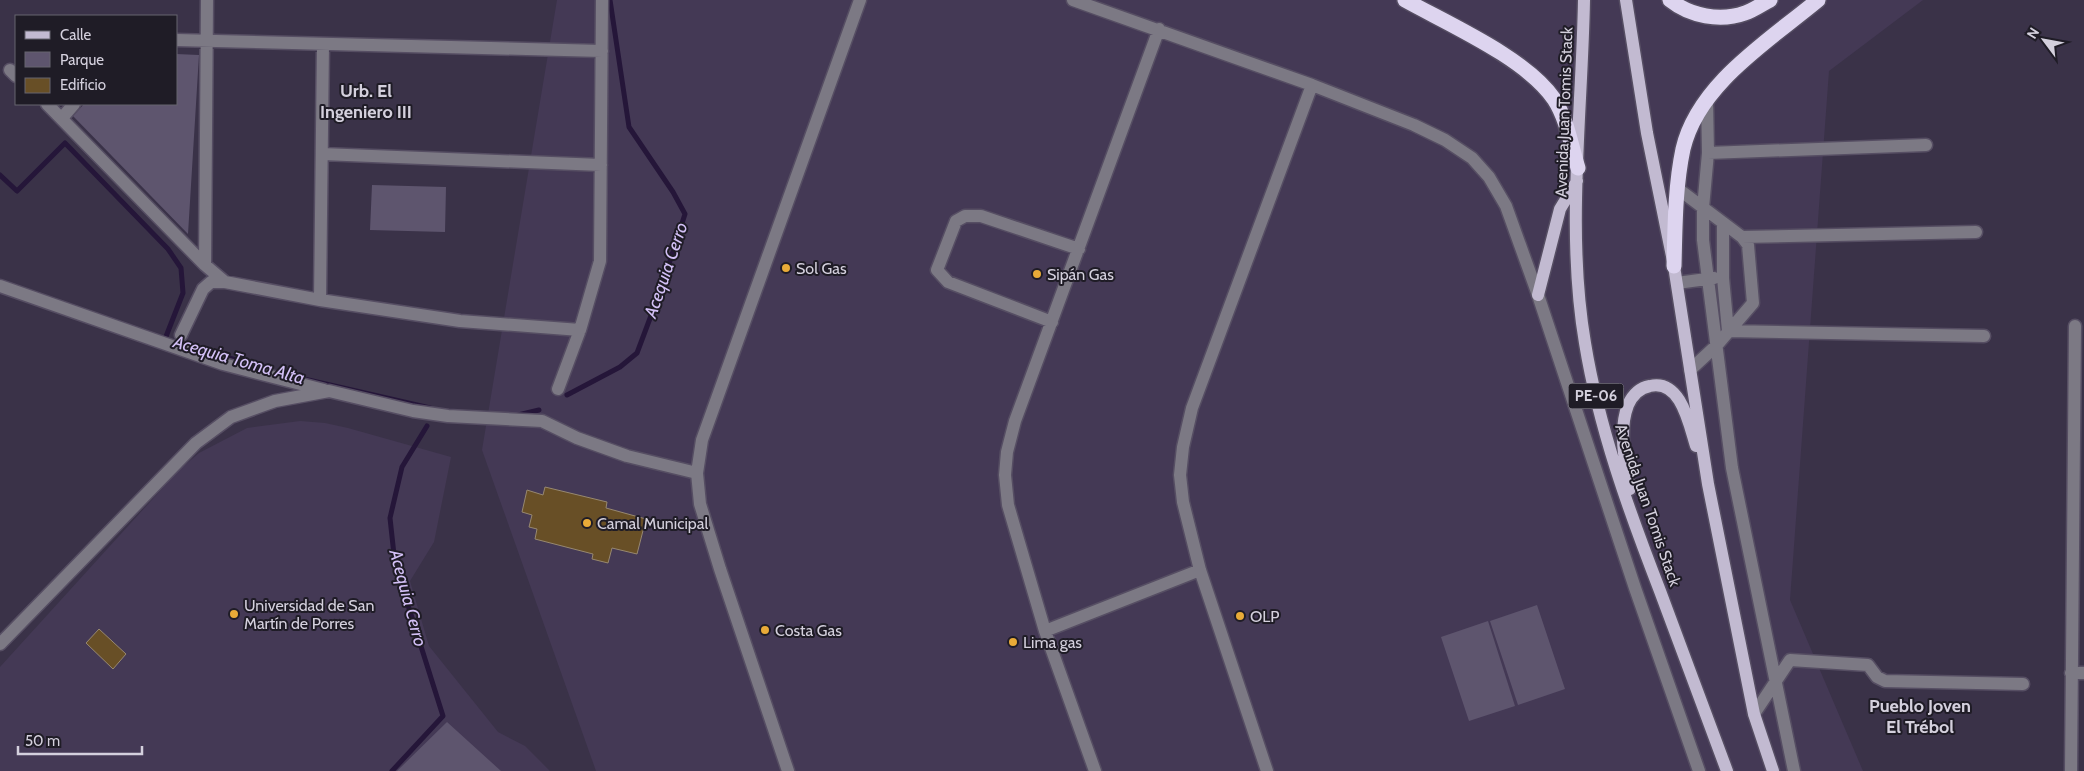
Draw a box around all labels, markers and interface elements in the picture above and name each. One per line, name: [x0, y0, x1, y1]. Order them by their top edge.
legend: [15, 15, 178, 105]
north arrow: [2019, 15, 2069, 65]
text: N: [2023, 24, 2043, 42]
text: Calle: [60, 26, 91, 44]
street label: Avenida Juan Tomis Stack: [1552, 26, 1576, 198]
text: Parque: [60, 51, 104, 69]
text: Edificio: [60, 76, 106, 94]
district label: Urb. El Ingeniero III: [320, 80, 412, 123]
water label: Acequia Cerro: [639, 219, 693, 322]
place label: Sol Gas: [796, 259, 847, 278]
marker: Sol Gas: [780, 262, 792, 274]
place label: Sipán Gas: [1047, 265, 1114, 284]
marker: Sipán Gas: [1031, 268, 1043, 280]
water label: Acequia Toma Alta: [170, 330, 307, 389]
road number: PE-06: [1568, 384, 1624, 408]
street label: Avenida Juan Tomis Stack: [1611, 421, 1685, 590]
place label: Camal Municipal: [597, 514, 708, 533]
marker: Camal Municipal: [581, 517, 593, 529]
water label: Acequia Cerro: [384, 546, 432, 649]
place label: Universidad de San Martín de Porres: [244, 596, 374, 633]
place label: OLP: [1250, 607, 1280, 626]
marker: Universidad de San Martín de Porres: [228, 608, 240, 620]
marker: OLP: [1234, 610, 1246, 622]
place label: Costa Gas: [775, 621, 842, 640]
marker: Costa Gas: [759, 624, 771, 636]
place label: Lima gas: [1023, 633, 1082, 652]
marker: Lima gas: [1007, 636, 1019, 648]
district label: Pueblo Joven El Trébol: [1869, 695, 1971, 738]
scale bar: [18, 724, 141, 756]
text: 50 m: [25, 732, 60, 750]

